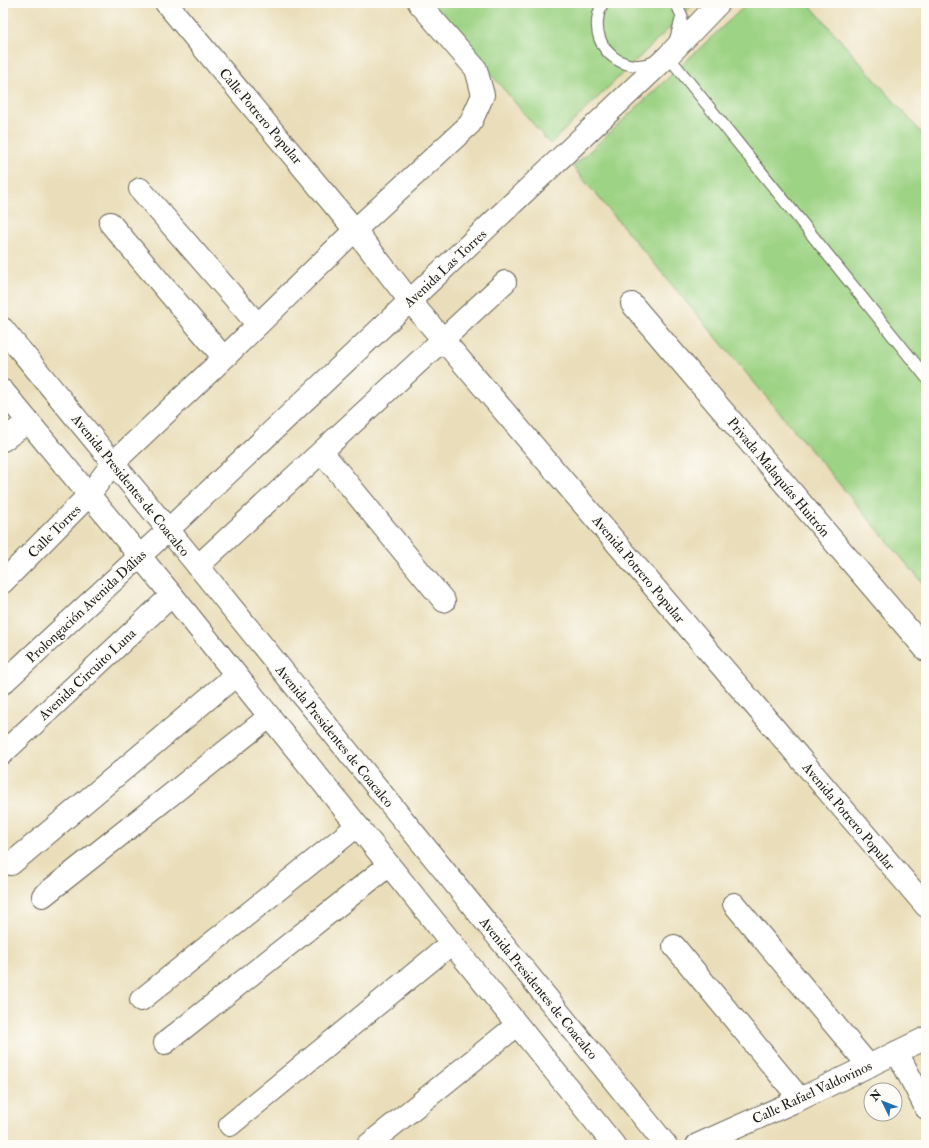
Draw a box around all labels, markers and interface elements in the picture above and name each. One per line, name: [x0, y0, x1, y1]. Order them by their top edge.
street label: Calle Potrero Popular: [215, 65, 306, 169]
street label: Avenida Las Torres: [400, 226, 490, 312]
street label: Avenida Presidentes de Coacalco: [67, 410, 193, 560]
street label: Privada Malaquías Huitrón: [724, 414, 834, 540]
street label: Calle Torres: [24, 501, 85, 561]
street label: Avenida Potrero Popular: [587, 511, 689, 628]
street label: Prolongación Avenida Dálias: [23, 546, 150, 666]
street label: Avenida Circuito Luna: [34, 625, 140, 725]
street label: Avenida Presidentes de Coacalco: [271, 661, 397, 811]
street label: Avenida Potrero Popular: [797, 758, 899, 875]
street label: Avenida Presidentes de Coacalco: [475, 913, 601, 1063]
street label: Calle Rafael Valdovinos: [750, 1057, 875, 1128]
north arrow: [863, 1082, 903, 1122]
text: N: [867, 1087, 885, 1104]

